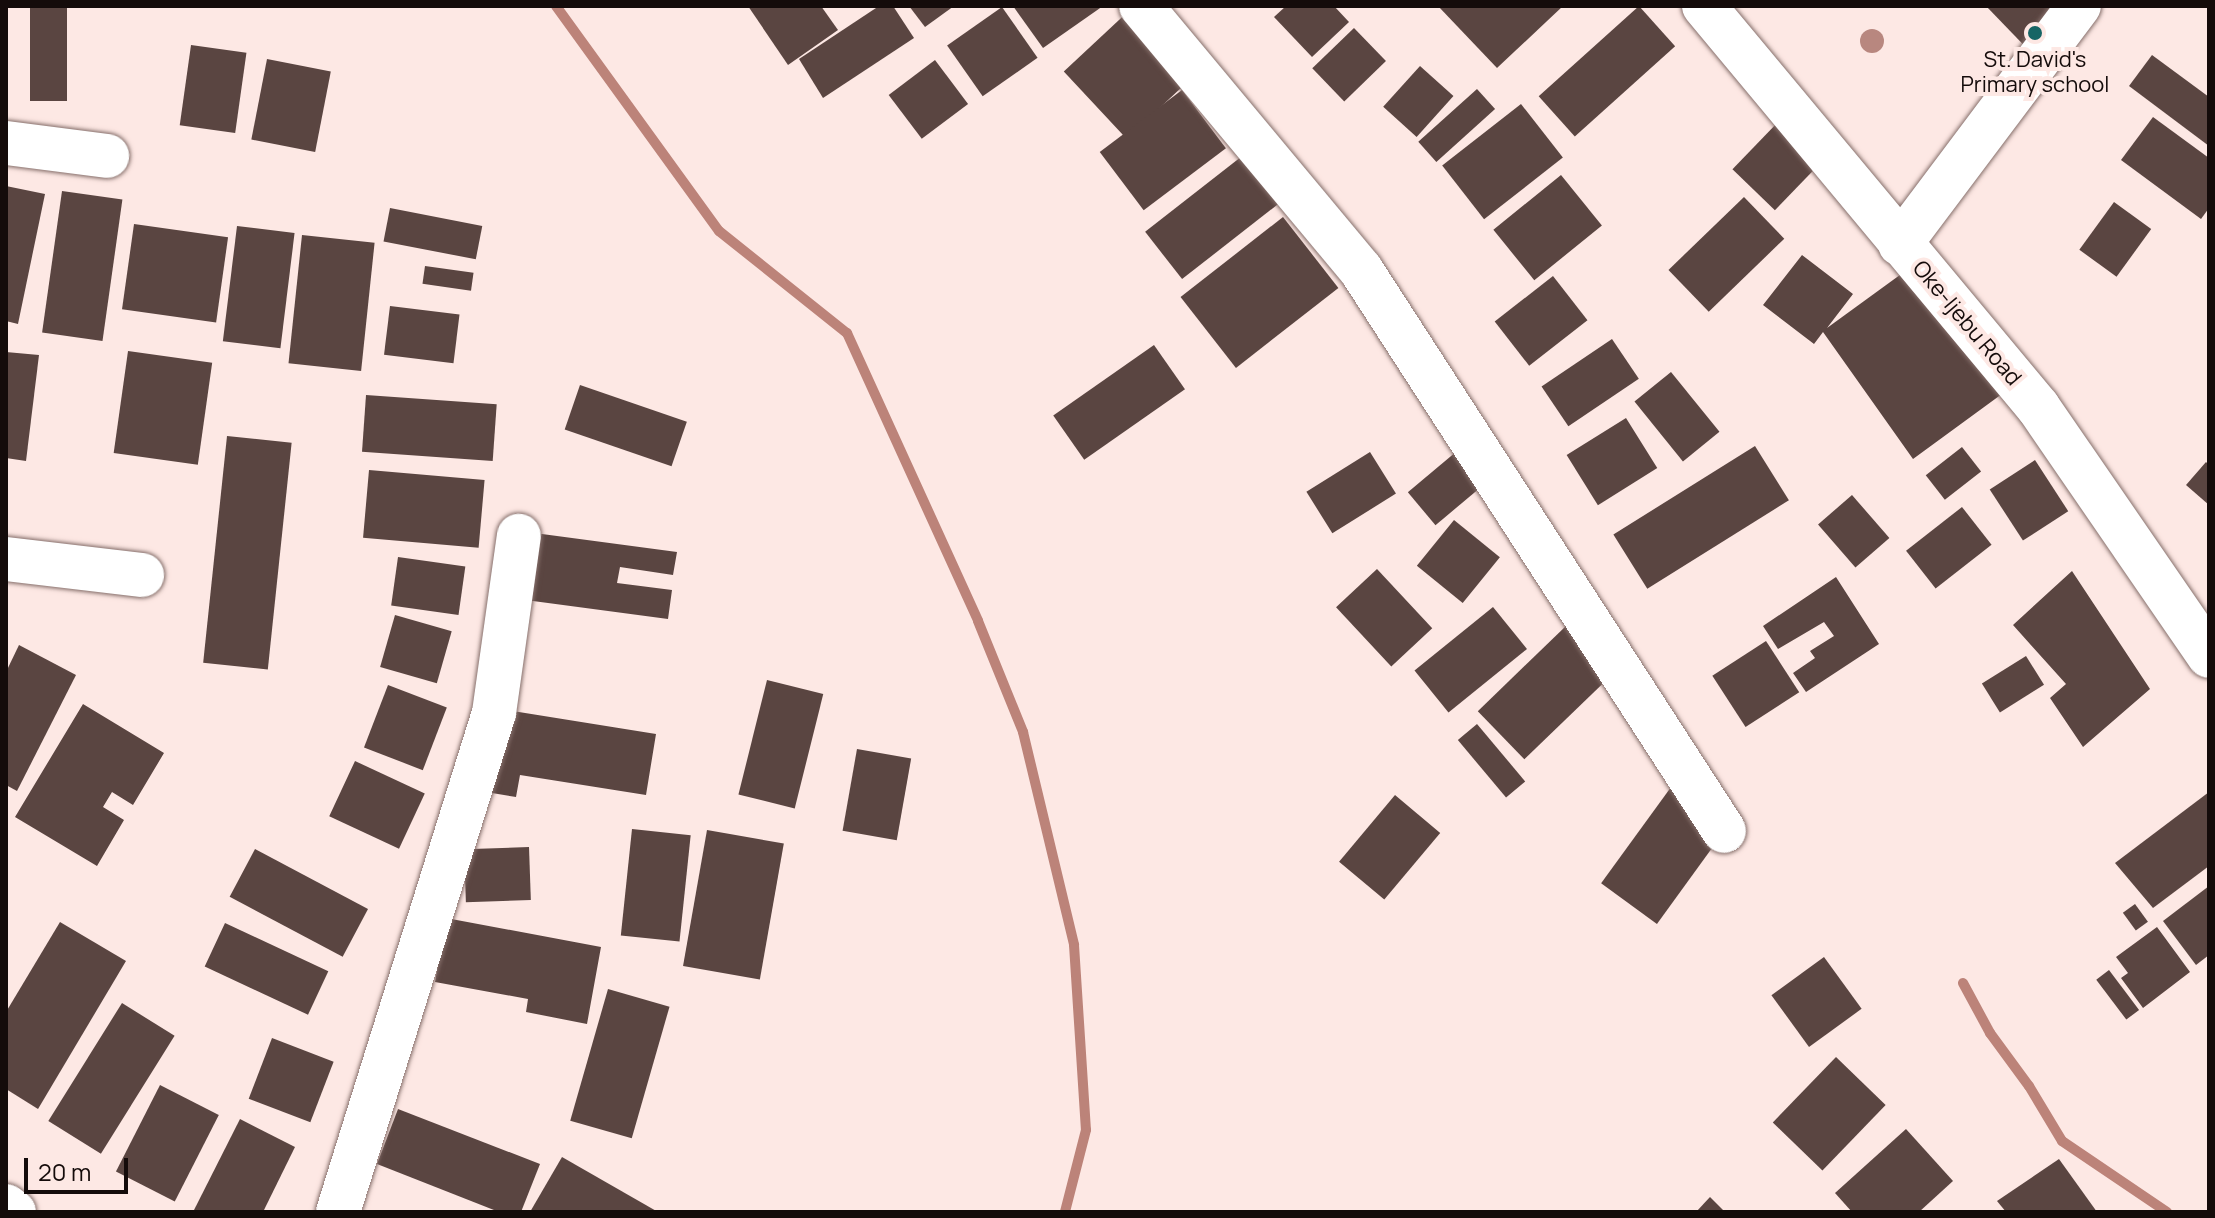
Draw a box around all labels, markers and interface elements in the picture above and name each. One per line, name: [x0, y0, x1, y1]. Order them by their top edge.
marker: St. David's Primary school: [2026, 24, 2044, 42]
place label: St. David's Primary school: [1961, 46, 2109, 98]
street label: Oke-Ijebu Road: [1907, 255, 2027, 391]
scale bar: [28, 1142, 132, 1192]
text: 20 m: [38, 1155, 91, 1188]

